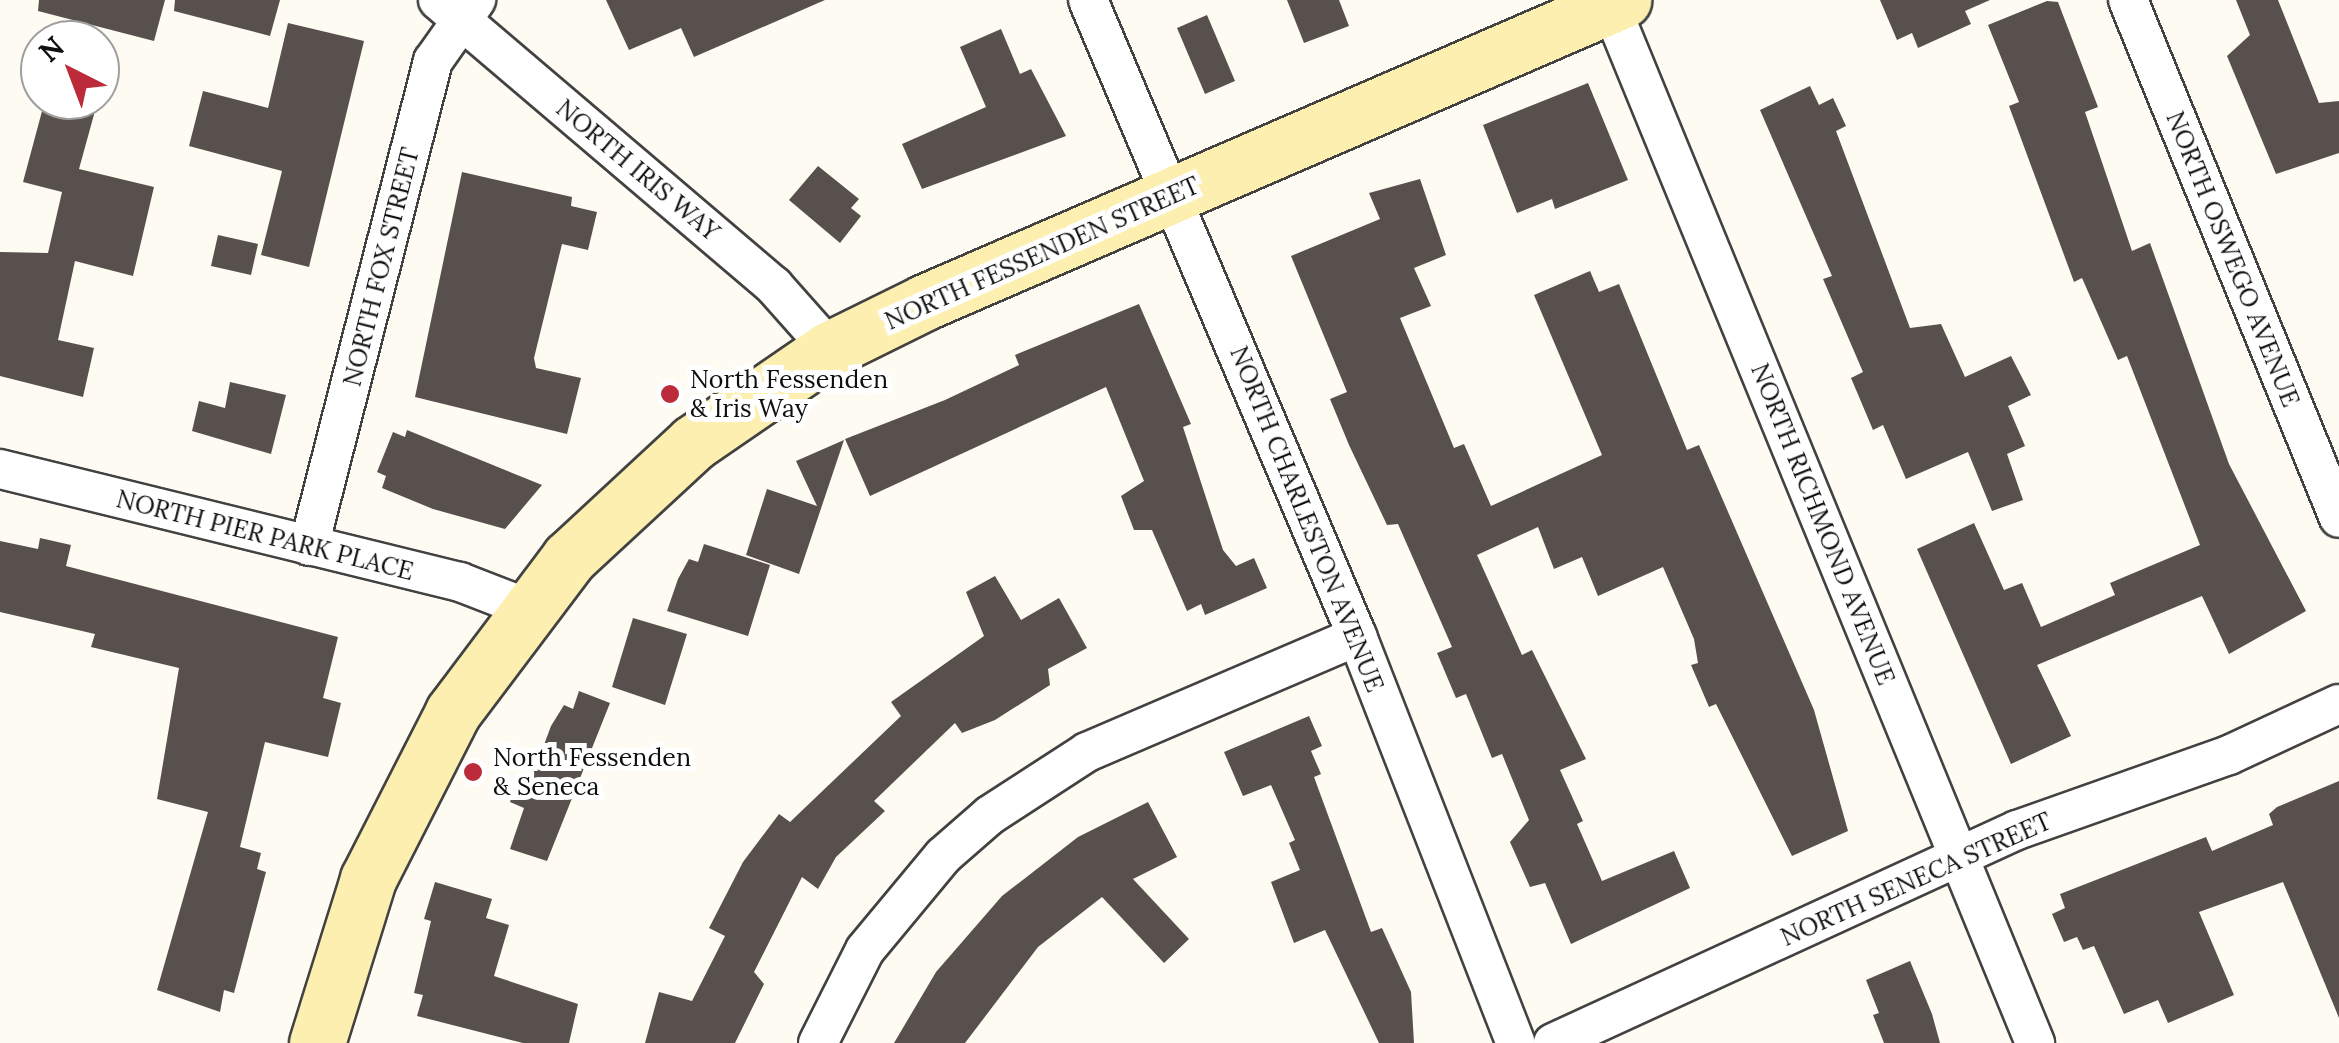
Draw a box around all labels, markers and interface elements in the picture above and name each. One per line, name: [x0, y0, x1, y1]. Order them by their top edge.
north arrow: [20, 20, 120, 120]
text: N: [31, 29, 71, 70]
street label: NORTH IRIS WAY: [550, 93, 726, 247]
street label: NORTH OSWEGO AVENUE: [2160, 107, 2306, 411]
street label: NORTH FOX STREET: [337, 145, 425, 389]
street label: NORTH FESSENDEN STREET: [880, 170, 1204, 336]
street label: NORTH CHARLESTON AVENUE: [1224, 342, 1390, 696]
street label: NORTH RICHMOND AVENUE: [1745, 359, 1901, 689]
place label: North Fessenden & Iris Way: [690, 365, 888, 424]
marker: North Fessenden & Iris Way: [659, 383, 681, 405]
street label: NORTH PIER PARK PLACE: [113, 484, 417, 586]
place label: North Fessenden & Seneca: [493, 743, 691, 802]
marker: North Fessenden & Seneca: [462, 761, 484, 783]
street label: NORTH SENECA STREET: [1776, 806, 2056, 952]

